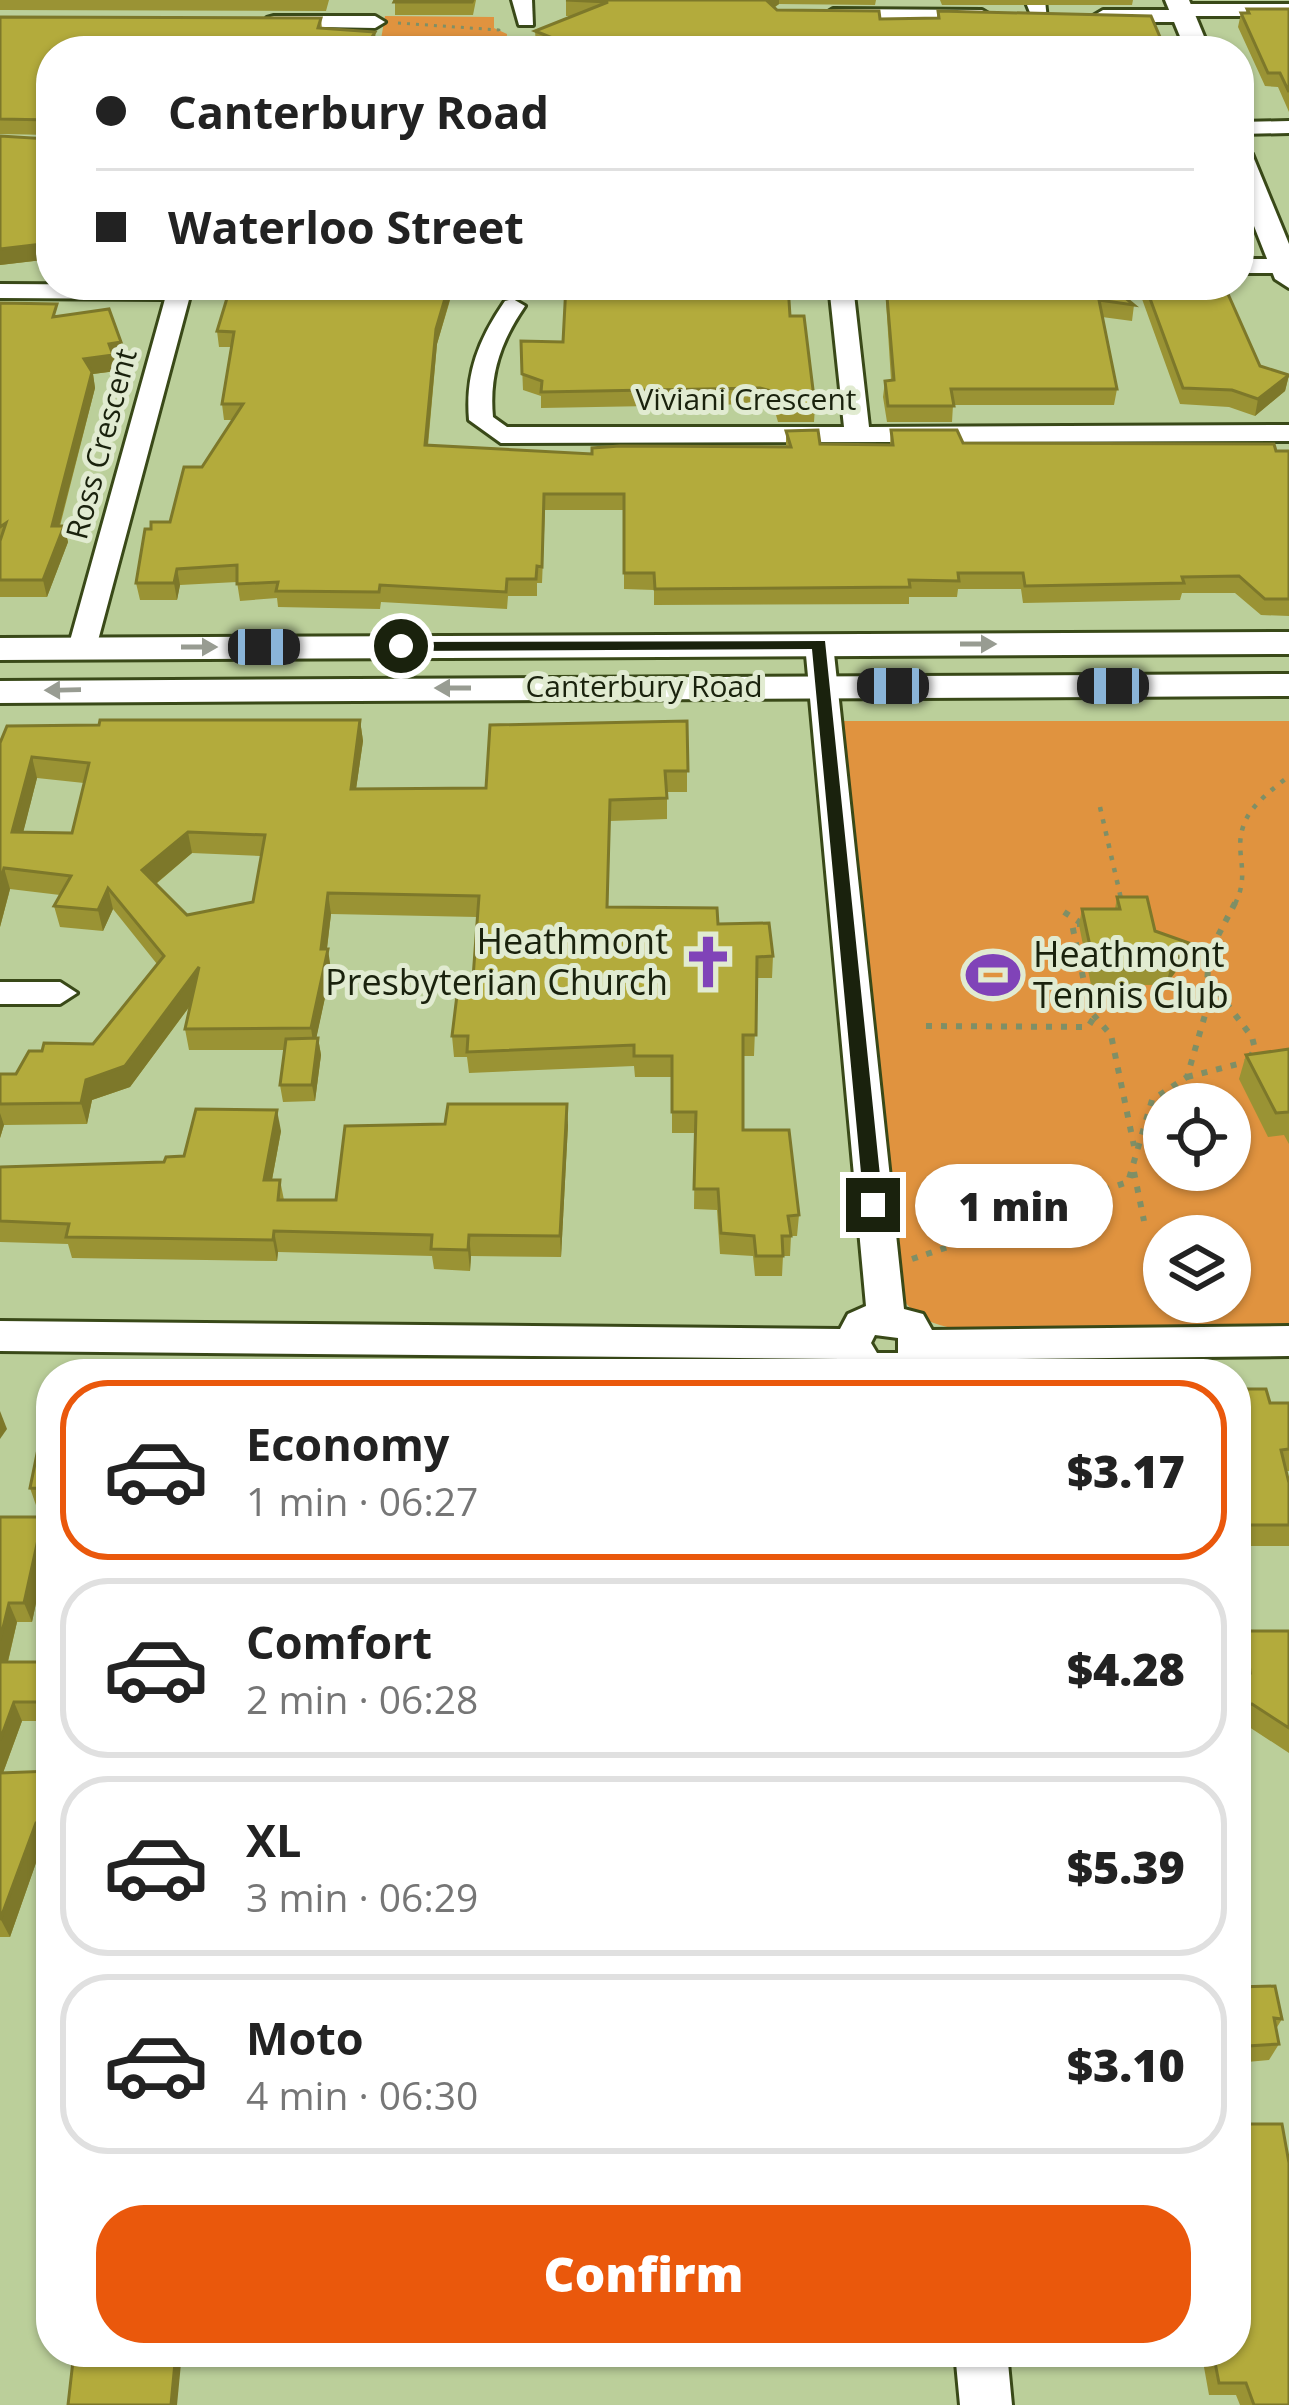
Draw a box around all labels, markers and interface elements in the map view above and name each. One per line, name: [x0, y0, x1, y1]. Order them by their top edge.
text: Canterbury Road: [168, 81, 549, 142]
text: Waterloo Street: [168, 196, 524, 257]
street label: Ross Crescent: [55, 344, 146, 543]
street label: Viviani Crescent: [635, 378, 857, 419]
route start: [374, 619, 428, 673]
car: [228, 629, 300, 665]
one-way arrow: [960, 634, 998, 654]
one-way arrow: [181, 637, 219, 657]
street label: Canterbury Road: [525, 665, 763, 706]
car: [857, 668, 929, 704]
car: [1077, 668, 1149, 704]
one-way arrow: [433, 678, 471, 698]
one-way arrow: [43, 681, 81, 700]
place label: Heathmont Presbyterian Church: [325, 916, 668, 1006]
place label: Heathmont Tennis Club: [1033, 929, 1229, 1019]
church icon: Heathmont Presbyterian Church: [679, 933, 737, 991]
sports icon: Heathmont Tennis Club: [964, 946, 1022, 1004]
map controls: [1143, 1083, 1251, 1323]
button: locate: [1143, 1083, 1251, 1191]
callout: 1 min: [915, 1163, 1113, 1247]
route end: [846, 1178, 900, 1232]
text: 1 min: [959, 1179, 1069, 1232]
button: layers: [1143, 1215, 1251, 1323]
text: Economy: [246, 1413, 449, 1474]
icon: car: [102, 1416, 210, 1524]
text: $3.17: [1067, 1440, 1185, 1501]
text: 1 min · 06:27: [246, 1474, 478, 1527]
text: Comfort: [246, 1611, 432, 1672]
icon: car: [102, 1614, 210, 1722]
text: $4.28: [1067, 1638, 1185, 1699]
text: 2 min · 06:28: [246, 1672, 478, 1725]
text: XL: [246, 1809, 301, 1870]
icon: car: [102, 1812, 210, 1920]
text: $5.39: [1067, 1836, 1185, 1897]
text: 3 min · 06:29: [246, 1870, 478, 1923]
text: Moto: [246, 2007, 364, 2068]
icon: car: [102, 2010, 210, 2118]
text: $3.10: [1067, 2034, 1185, 2095]
text: 4 min · 06:30: [246, 2068, 478, 2121]
button: Confirm: [96, 2205, 1191, 2343]

